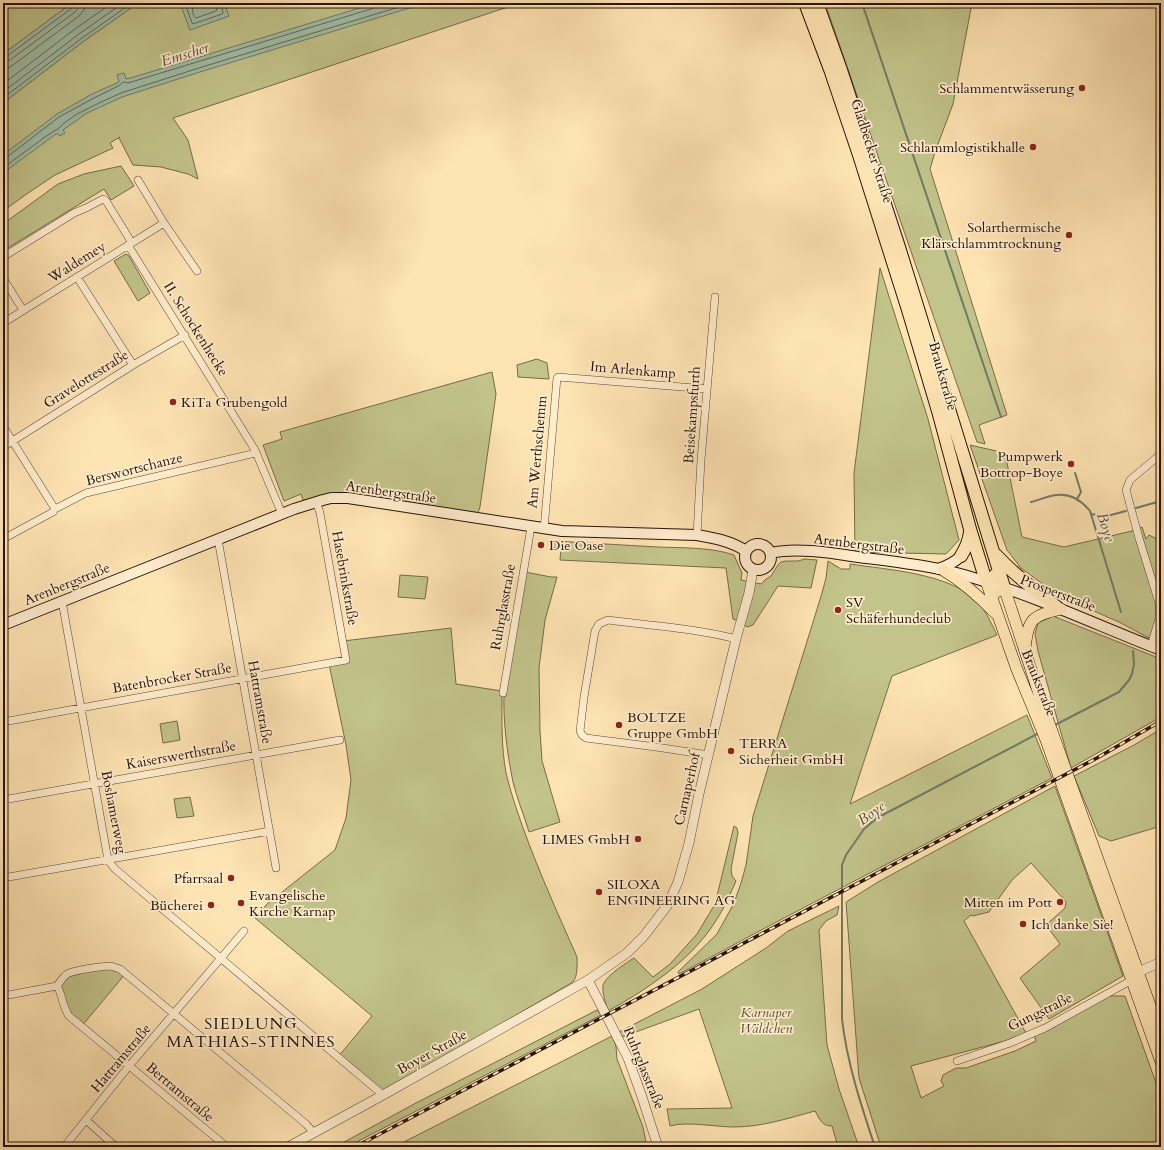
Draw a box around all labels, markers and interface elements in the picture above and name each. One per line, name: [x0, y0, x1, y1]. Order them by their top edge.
water label: Emscher: [158, 37, 213, 71]
place label: Schlammentwässerung: [939, 79, 1074, 98]
marker: Schlammentwässerung: [1077, 83, 1087, 93]
street label: Gladbecker Straße: [846, 97, 898, 205]
place label: Schlammlogistikhalle: [900, 138, 1025, 157]
marker: Schlammlogistikhalle: [1028, 142, 1038, 152]
place label: Solarthermische Klärschlammtrocknung: [921, 218, 1061, 253]
marker: Solarthermische Klärschlammtrocknung: [1064, 230, 1074, 240]
street label: Waldemey: [44, 237, 110, 288]
street label: II. Schockenhecke: [159, 278, 233, 380]
street label: Braukstraße: [924, 339, 962, 413]
street label: Gravelottestraße: [40, 345, 132, 413]
street label: Im Arlenkamp: [589, 357, 677, 383]
street label: Beisekampsfurth: [679, 365, 705, 464]
place label: KiTa Grubengold: [181, 393, 288, 412]
street label: Am Werthschemm: [523, 395, 551, 509]
marker: KiTa Grubengold: [168, 397, 178, 407]
place label: Pumpwerk Bottrop-Boye: [980, 447, 1064, 482]
street label: Berswortschanze: [83, 448, 185, 490]
marker: Pumpwerk Bottrop-Boye: [1066, 459, 1076, 469]
street label: Arenbergstraße: [345, 476, 437, 508]
water label: Boye: [1092, 510, 1120, 544]
street label: Hasebrinkstraße: [327, 529, 363, 627]
street label: Arenbergstraße: [813, 529, 905, 559]
place label: Die Oase: [549, 536, 604, 555]
marker: Die Oase: [536, 540, 546, 550]
street label: Arenbergstraße: [21, 558, 113, 610]
street label: Ruhrglasstraße: [486, 562, 520, 652]
street label: Prosperstraße: [1017, 570, 1099, 616]
place label: SV Schäferhundeclub: [846, 593, 951, 628]
marker: SV Schäferhundeclub: [833, 605, 843, 615]
street label: Braukstraße: [1017, 647, 1061, 719]
street label: Batenbrocker Straße: [111, 658, 233, 698]
street label: Hattramstraße: [243, 659, 277, 745]
place label: BOLTZE Gruppe GmbH: [627, 708, 718, 743]
marker: BOLTZE Gruppe GmbH: [614, 720, 624, 730]
place label: TERRA Sicherheit GmbH: [739, 734, 844, 769]
street label: Kaiserswerthstraße: [125, 736, 237, 774]
marker: TERRA Sicherheit GmbH: [726, 746, 736, 756]
street label: Carnaperhof: [669, 748, 705, 827]
street label: Boshamerweg: [97, 769, 131, 855]
water label: Boye: [853, 796, 889, 830]
place label: LIMES GmbH: [542, 830, 630, 849]
marker: LIMES GmbH: [633, 834, 643, 844]
place label: Pfarrsaal: [174, 869, 223, 888]
marker: Pfarrsaal: [226, 873, 236, 883]
place label: SILOXA ENGINEERING AG: [607, 875, 735, 910]
place label: Evangelische Kirche Karnap: [249, 886, 336, 921]
marker: SILOXA ENGINEERING AG: [594, 887, 604, 897]
place label: Mitten im Pott: [964, 893, 1053, 912]
place label: Bücherei: [150, 896, 203, 915]
marker: Mitten im Pott: [1055, 897, 1065, 907]
marker: Evangelische Kirche Karnap: [236, 898, 246, 908]
marker: Bücherei: [206, 900, 216, 910]
place label: Ich danke Sie!: [1031, 915, 1113, 934]
marker: Ich danke Sie!: [1018, 919, 1028, 929]
street label: Gungstraße: [1005, 988, 1075, 1036]
park label: Karnaper Wäldchen: [740, 1003, 792, 1038]
district label: SIEDLUNG MATHIAS-STINNES: [167, 1013, 335, 1053]
street label: Hattramstraße: [87, 1020, 155, 1096]
street label: Ruhrglasstraße: [619, 1024, 669, 1112]
street label: Boyer Straße: [394, 1025, 470, 1079]
street label: Bertramstraße: [142, 1058, 218, 1126]

